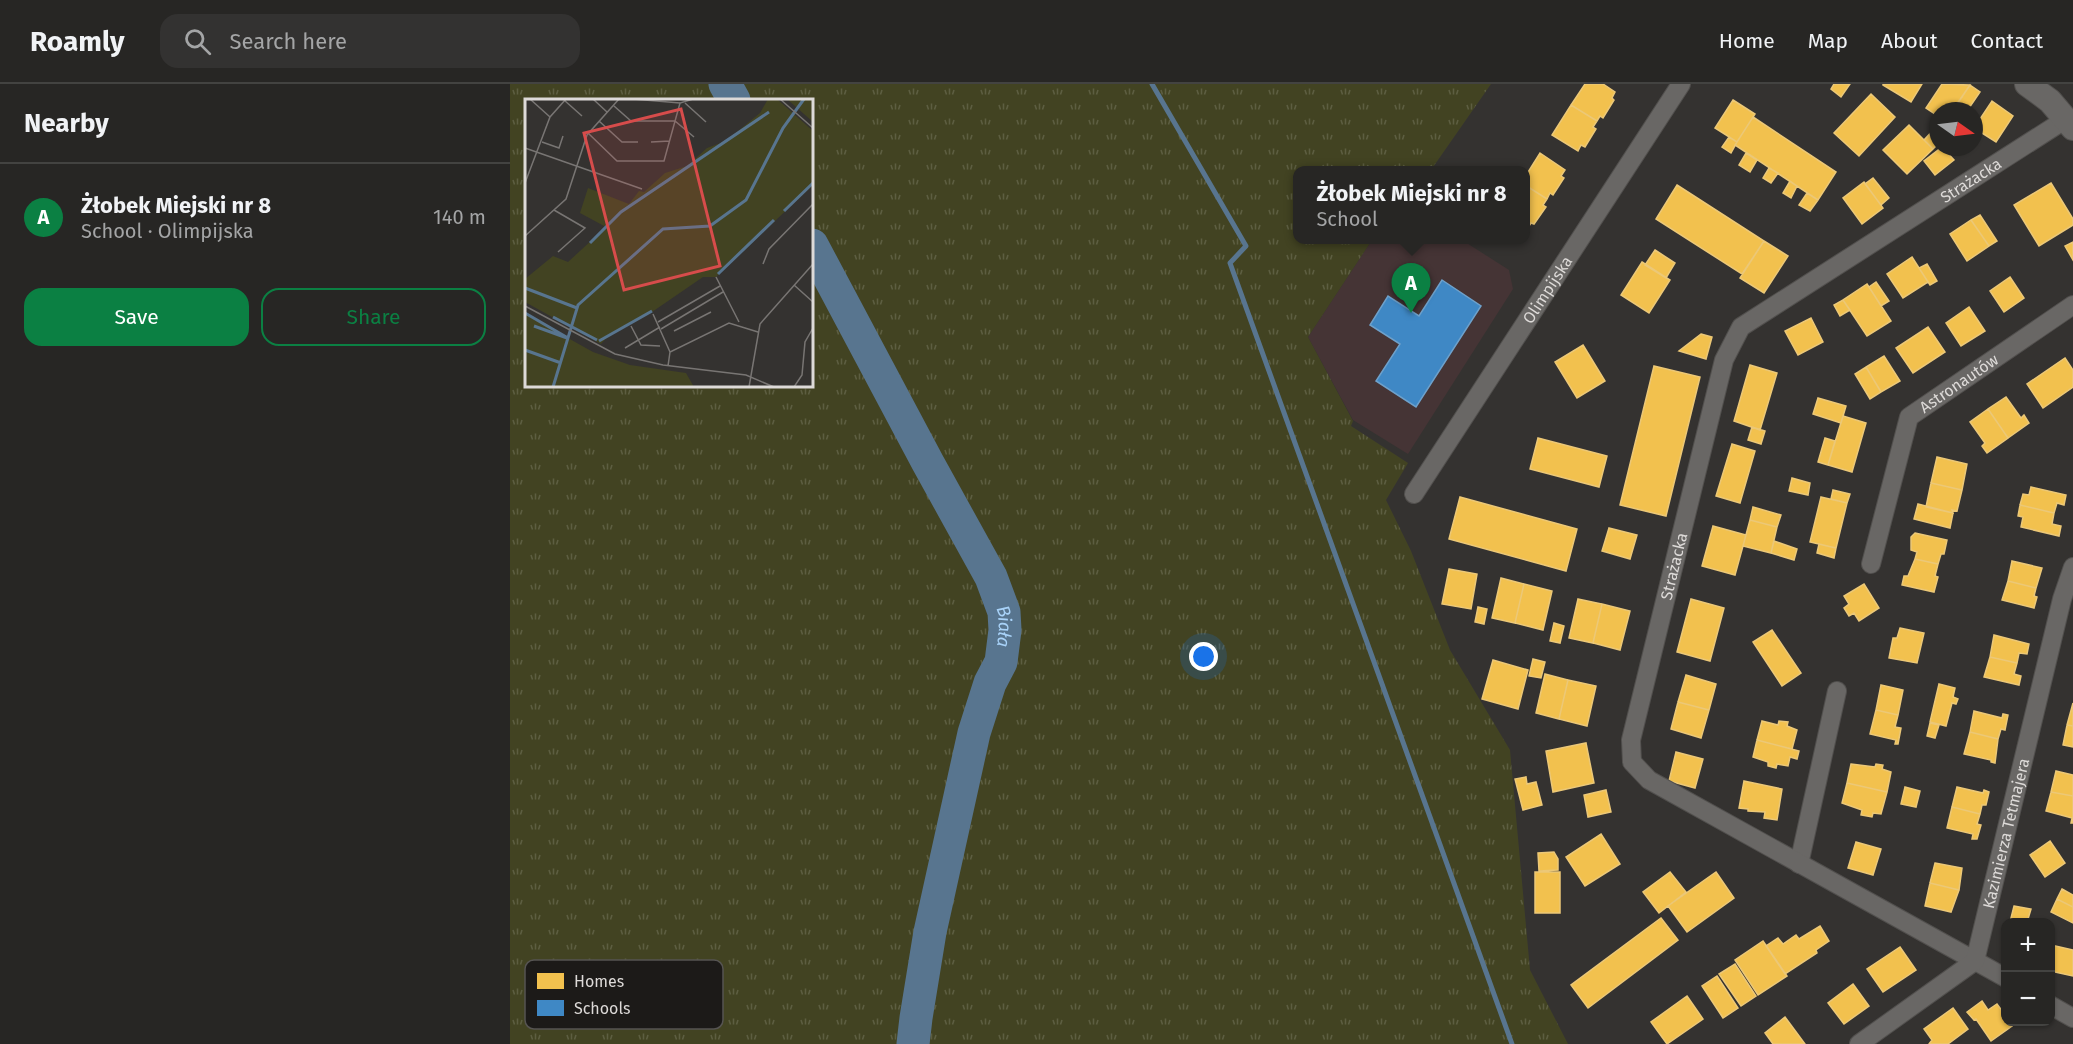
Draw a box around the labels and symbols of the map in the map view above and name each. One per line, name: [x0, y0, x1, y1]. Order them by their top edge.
inset map: [525, 99, 813, 387]
north arrow: [1929, 102, 1983, 156]
street label: Strażacka: [1937, 154, 2005, 207]
street label: Olimpijska: [1518, 252, 1576, 327]
pin: A: [1392, 264, 1430, 313]
street label: Astronautów: [1916, 349, 2002, 417]
street label: Strażacka: [1656, 531, 1691, 602]
water label: Biała: [991, 602, 1016, 648]
your location: [1189, 642, 1218, 671]
street label: Kazimierza Tetmajera: [1978, 756, 2033, 910]
legend: [525, 960, 723, 1029]
text: Homes: [574, 972, 624, 991]
text: Schools: [574, 999, 631, 1018]

